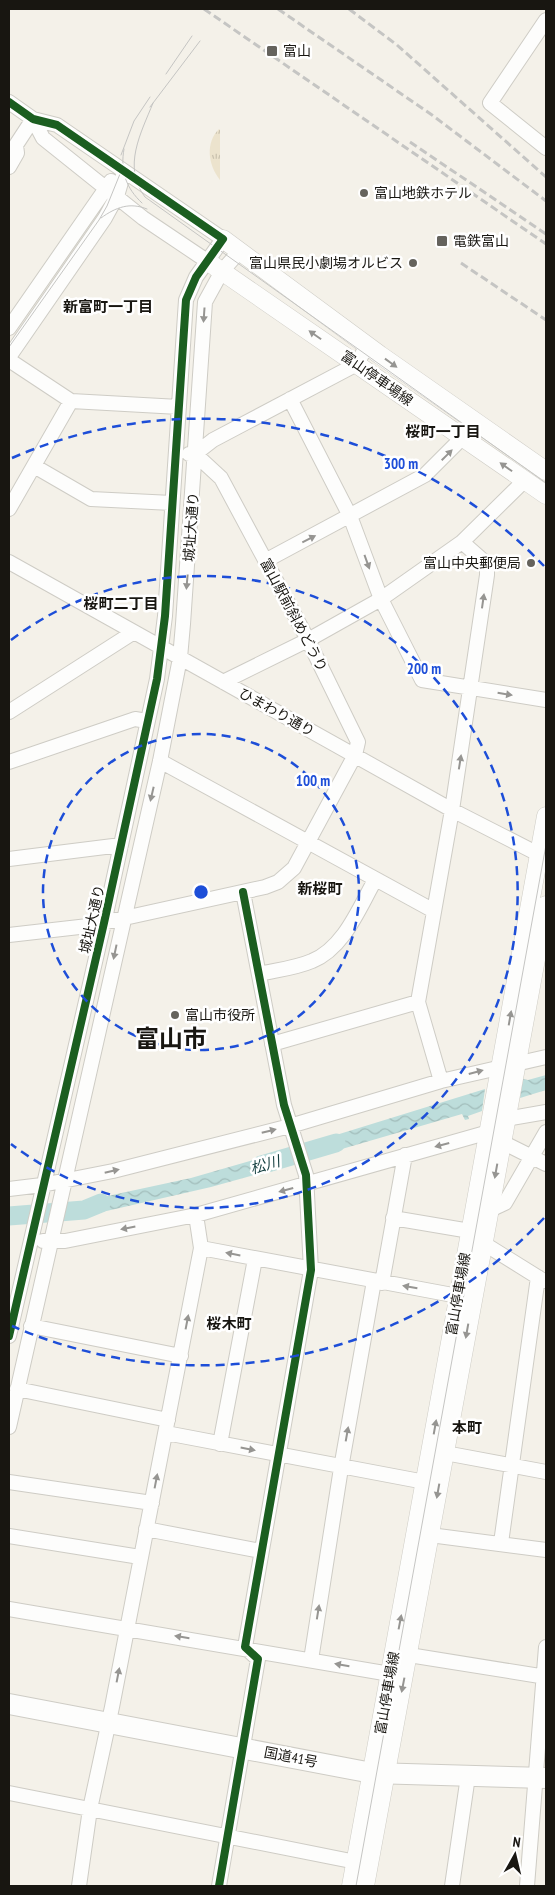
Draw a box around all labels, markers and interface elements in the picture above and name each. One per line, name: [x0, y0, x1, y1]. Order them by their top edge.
place label: 富山: [283, 42, 311, 60]
marker: 富山: [265, 44, 279, 58]
place label: 富山地鉄ホテル: [374, 184, 472, 202]
marker: 富山地鉄ホテル: [358, 187, 370, 199]
place label: 電鉄富山: [453, 232, 509, 250]
marker: 電鉄富山: [435, 234, 449, 248]
place label: 富山県民小劇場オルビス: [249, 254, 403, 272]
marker: 富山県民小劇場オルビス: [407, 257, 419, 269]
district label: 新富町一丁目: [63, 297, 153, 316]
one-way arrow: [200, 308, 208, 324]
one-way arrow: [308, 330, 322, 340]
street label: 富山停車場線: [337, 347, 417, 409]
one-way arrow: [384, 358, 398, 368]
district label: 桜町一丁目: [405, 422, 481, 441]
one-way arrow: [440, 449, 452, 461]
text: 300 m: [384, 454, 418, 473]
one-way arrow: [499, 462, 513, 472]
street label: 城址大通り: [180, 491, 202, 563]
one-way arrow: [302, 535, 316, 543]
place label: 富山中央郵便局: [423, 554, 521, 572]
street label: 富山駅前斜めどうり: [256, 555, 332, 675]
one-way arrow: [363, 555, 371, 570]
marker: 富山中央郵便局: [525, 557, 537, 569]
one-way arrow: [182, 575, 190, 591]
one-way arrow: [480, 592, 488, 608]
district label: 桜町二丁目: [83, 594, 159, 613]
text: 200 m: [407, 659, 441, 678]
street label: ひまわり通り: [236, 684, 318, 740]
one-way arrow: [497, 690, 513, 698]
one-way arrow: [456, 753, 464, 769]
text: 100 m: [296, 771, 330, 790]
one-way arrow: [148, 787, 156, 802]
district label: 新桜町: [297, 879, 343, 898]
street label: 城址大通り: [75, 883, 109, 955]
centre of rings: [192, 883, 210, 901]
one-way arrow: [111, 945, 119, 961]
place label: 富山市役所: [185, 1006, 255, 1024]
marker: 富山市役所: [169, 1009, 181, 1021]
one-way arrow: [506, 1009, 514, 1025]
district label: 富山市: [135, 1023, 207, 1054]
one-way arrow: [468, 1068, 483, 1076]
one-way arrow: [262, 1127, 277, 1135]
one-way arrow: [434, 1141, 449, 1149]
water label: 松川: [248, 1151, 284, 1178]
one-way arrow: [492, 1164, 500, 1180]
one-way arrow: [104, 1167, 119, 1175]
one-way arrow: [278, 1186, 293, 1194]
one-way arrow: [119, 1224, 135, 1232]
one-way arrow: [224, 1250, 240, 1258]
street label: 富山停車場線: [442, 1251, 474, 1337]
one-way arrow: [401, 1283, 417, 1291]
one-way arrow: [184, 1313, 192, 1329]
district label: 桜木町: [206, 1314, 252, 1333]
one-way arrow: [463, 1323, 471, 1339]
district label: 本町: [452, 1418, 482, 1437]
one-way arrow: [431, 1419, 439, 1435]
one-way arrow: [343, 1426, 351, 1442]
one-way arrow: [240, 1446, 256, 1454]
one-way arrow: [152, 1474, 160, 1489]
one-way arrow: [434, 1483, 442, 1499]
one-way arrow: [315, 1603, 323, 1619]
one-way arrow: [396, 1613, 404, 1629]
one-way arrow: [173, 1633, 189, 1641]
street label: 富山停車場線: [371, 1650, 403, 1736]
one-way arrow: [334, 1661, 350, 1669]
one-way arrow: [115, 1667, 123, 1683]
one-way arrow: [399, 1678, 407, 1694]
street label: 国道41号: [262, 1743, 320, 1771]
north arrow: [490, 1830, 540, 1880]
text: N: [512, 1833, 522, 1852]

